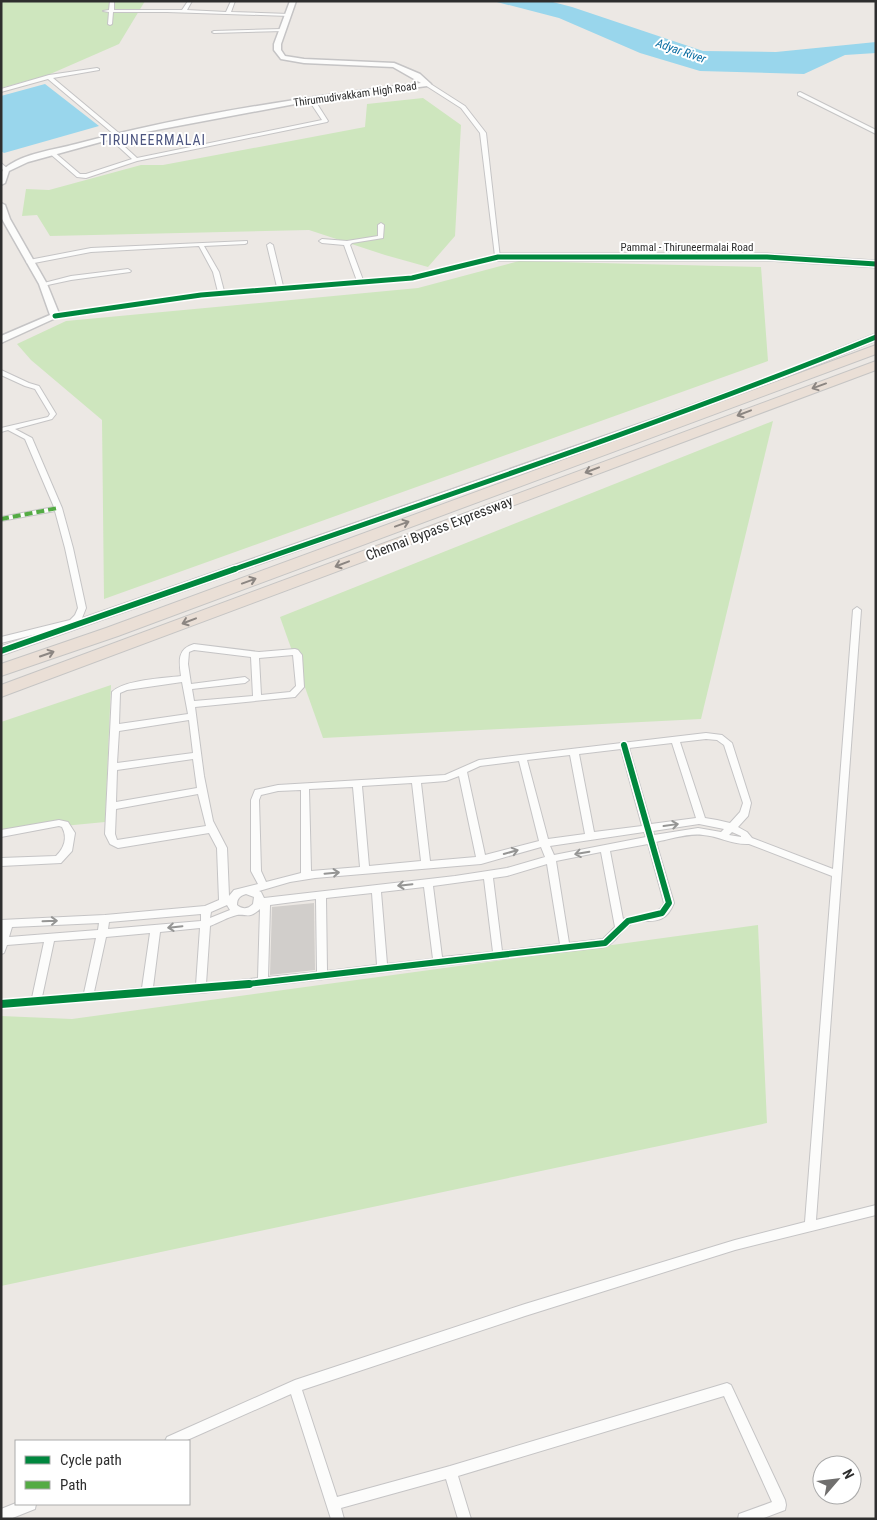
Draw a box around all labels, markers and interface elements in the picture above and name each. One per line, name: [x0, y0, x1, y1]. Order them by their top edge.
water label: Adyar River: [653, 36, 708, 66]
street label: Thirumudivakkam High Road: [293, 79, 418, 110]
district label: TIRUNEERMALAI: [100, 132, 206, 148]
street label: Pammal - Thiruneermalai Road: [621, 241, 753, 254]
one-way arrow: [812, 382, 827, 391]
one-way arrow: [737, 409, 752, 419]
one-way arrow: [585, 466, 600, 476]
street label: Chennai Bypass Expressway: [363, 493, 515, 563]
one-way arrow: [394, 519, 409, 528]
one-way arrow: [334, 560, 350, 569]
one-way arrow: [241, 576, 257, 585]
one-way arrow: [182, 617, 198, 626]
one-way arrow: [39, 649, 55, 658]
one-way arrow: [662, 819, 678, 829]
one-way arrow: [502, 847, 518, 857]
one-way arrow: [574, 848, 590, 858]
one-way arrow: [324, 868, 340, 877]
one-way arrow: [398, 880, 414, 890]
one-way arrow: [42, 916, 58, 926]
one-way arrow: [167, 922, 183, 931]
legend: [15, 1440, 190, 1505]
text: Cycle path: [60, 1451, 122, 1469]
north arrow: [812, 1455, 862, 1505]
text: N: [839, 1466, 858, 1481]
text: Path: [60, 1476, 87, 1494]

